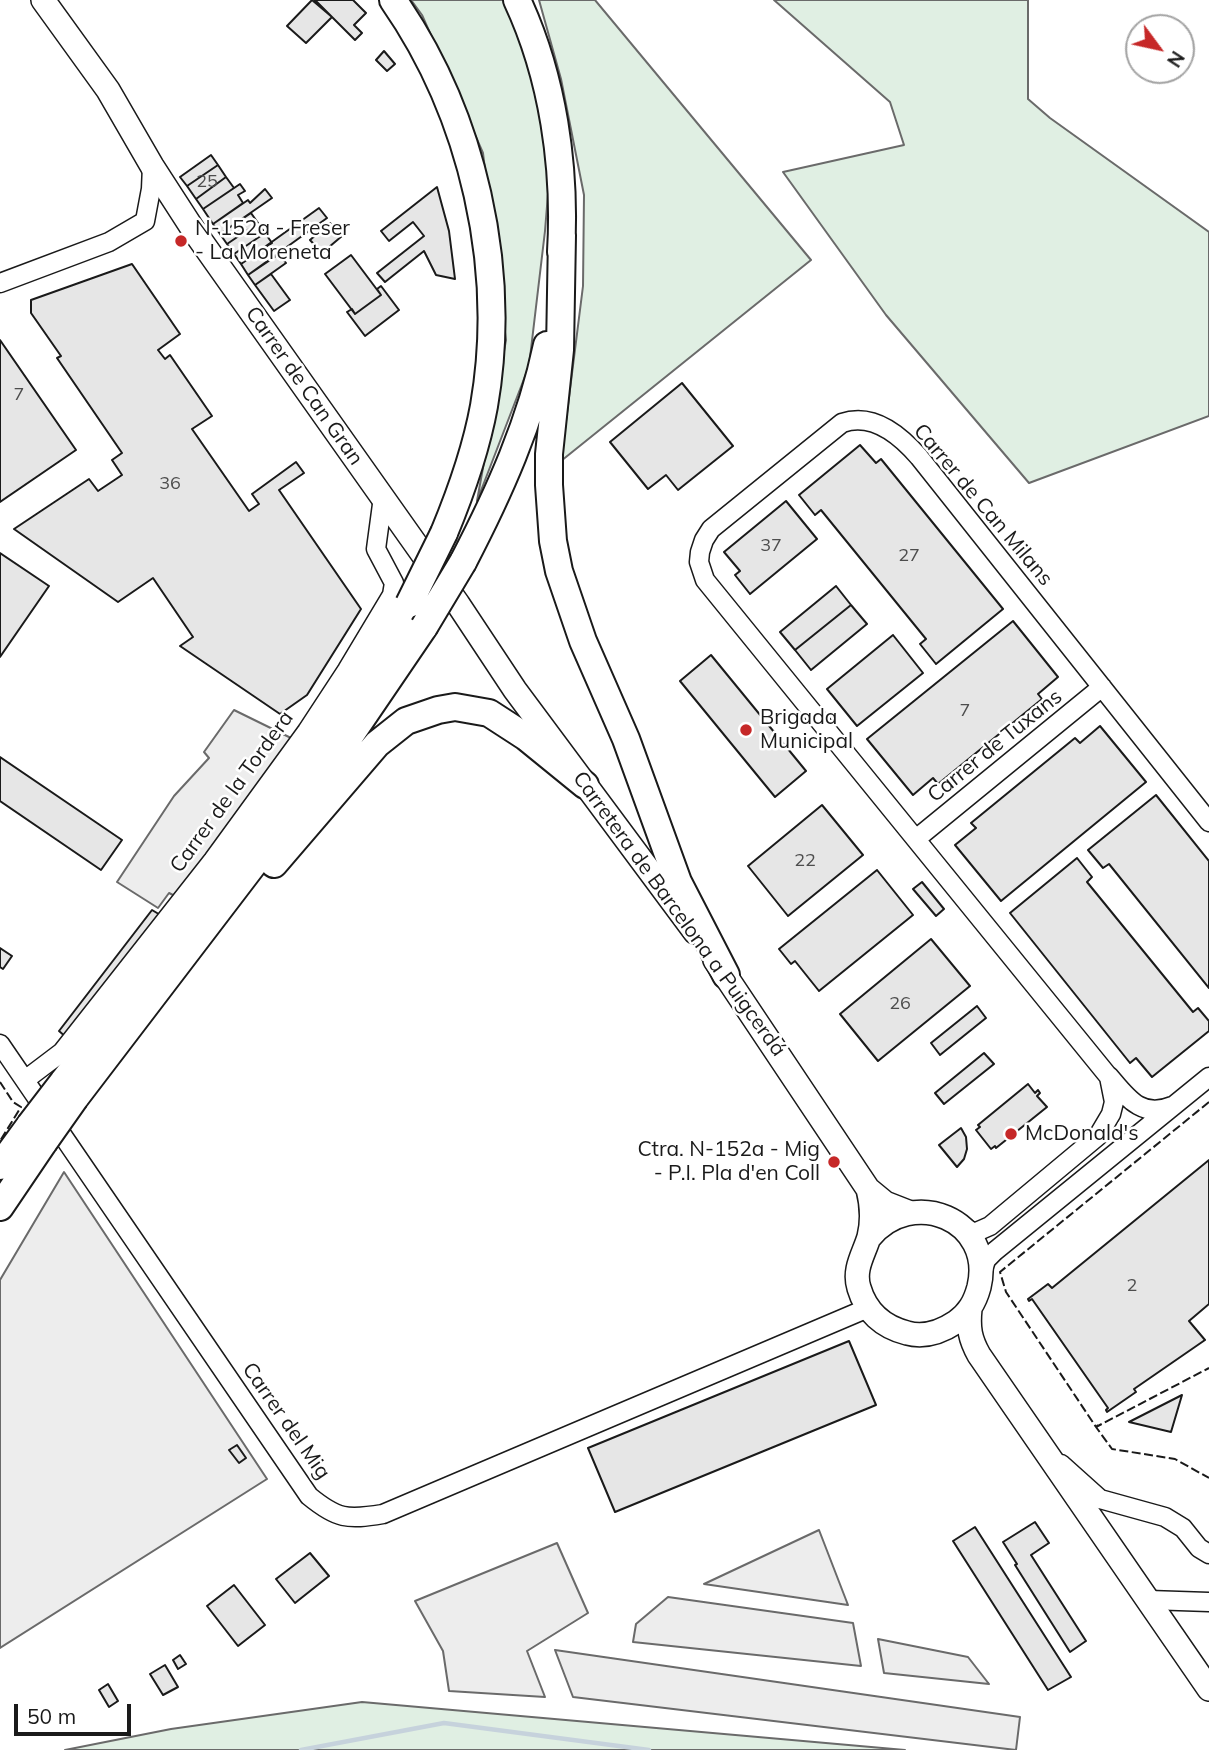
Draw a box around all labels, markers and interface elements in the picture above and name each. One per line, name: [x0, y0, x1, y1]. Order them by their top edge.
north arrow: [1125, 14, 1195, 84]
text: N: [1162, 47, 1190, 72]
house number: 25: [196, 171, 218, 193]
place label: N-152a - Freser - La Moreneta: [195, 216, 350, 266]
marker: N-152a - Freser - La Moreneta: [173, 233, 189, 249]
street label: Carrer de Can Gran: [240, 302, 368, 470]
house number: 7: [14, 384, 24, 406]
street label: Carrer de Can Milans: [908, 419, 1058, 591]
house number: 36: [159, 473, 181, 495]
house number: 37: [760, 535, 782, 557]
house number: 27: [898, 545, 920, 567]
street label: Carrer de Tuxans: [923, 684, 1067, 808]
house number: 7: [960, 700, 970, 722]
place label: Brigada Municipal: [760, 705, 853, 755]
street label: Carrer de la Tordera: [165, 706, 299, 878]
marker: Brigada Municipal: [738, 722, 754, 738]
street label: Carretera de Barcelona a Puigcerdá: [567, 767, 791, 1061]
house number: 22: [794, 850, 816, 872]
house number: 26: [889, 993, 911, 1015]
place label: McDonald's: [1025, 1121, 1139, 1147]
marker: McDonald's: [1003, 1126, 1019, 1142]
place label: Ctra. N-152a - Mig - P.I. Pla d'en Coll: [638, 1137, 820, 1187]
marker: Ctra. N-152a - Mig - P.I. Pla d'en Coll: [826, 1154, 842, 1170]
house number: 2: [1127, 1275, 1137, 1297]
street label: Carrer del Mig: [237, 1358, 335, 1484]
scale bar: [18, 1690, 135, 1734]
text: 50 m: [27, 1703, 76, 1729]

